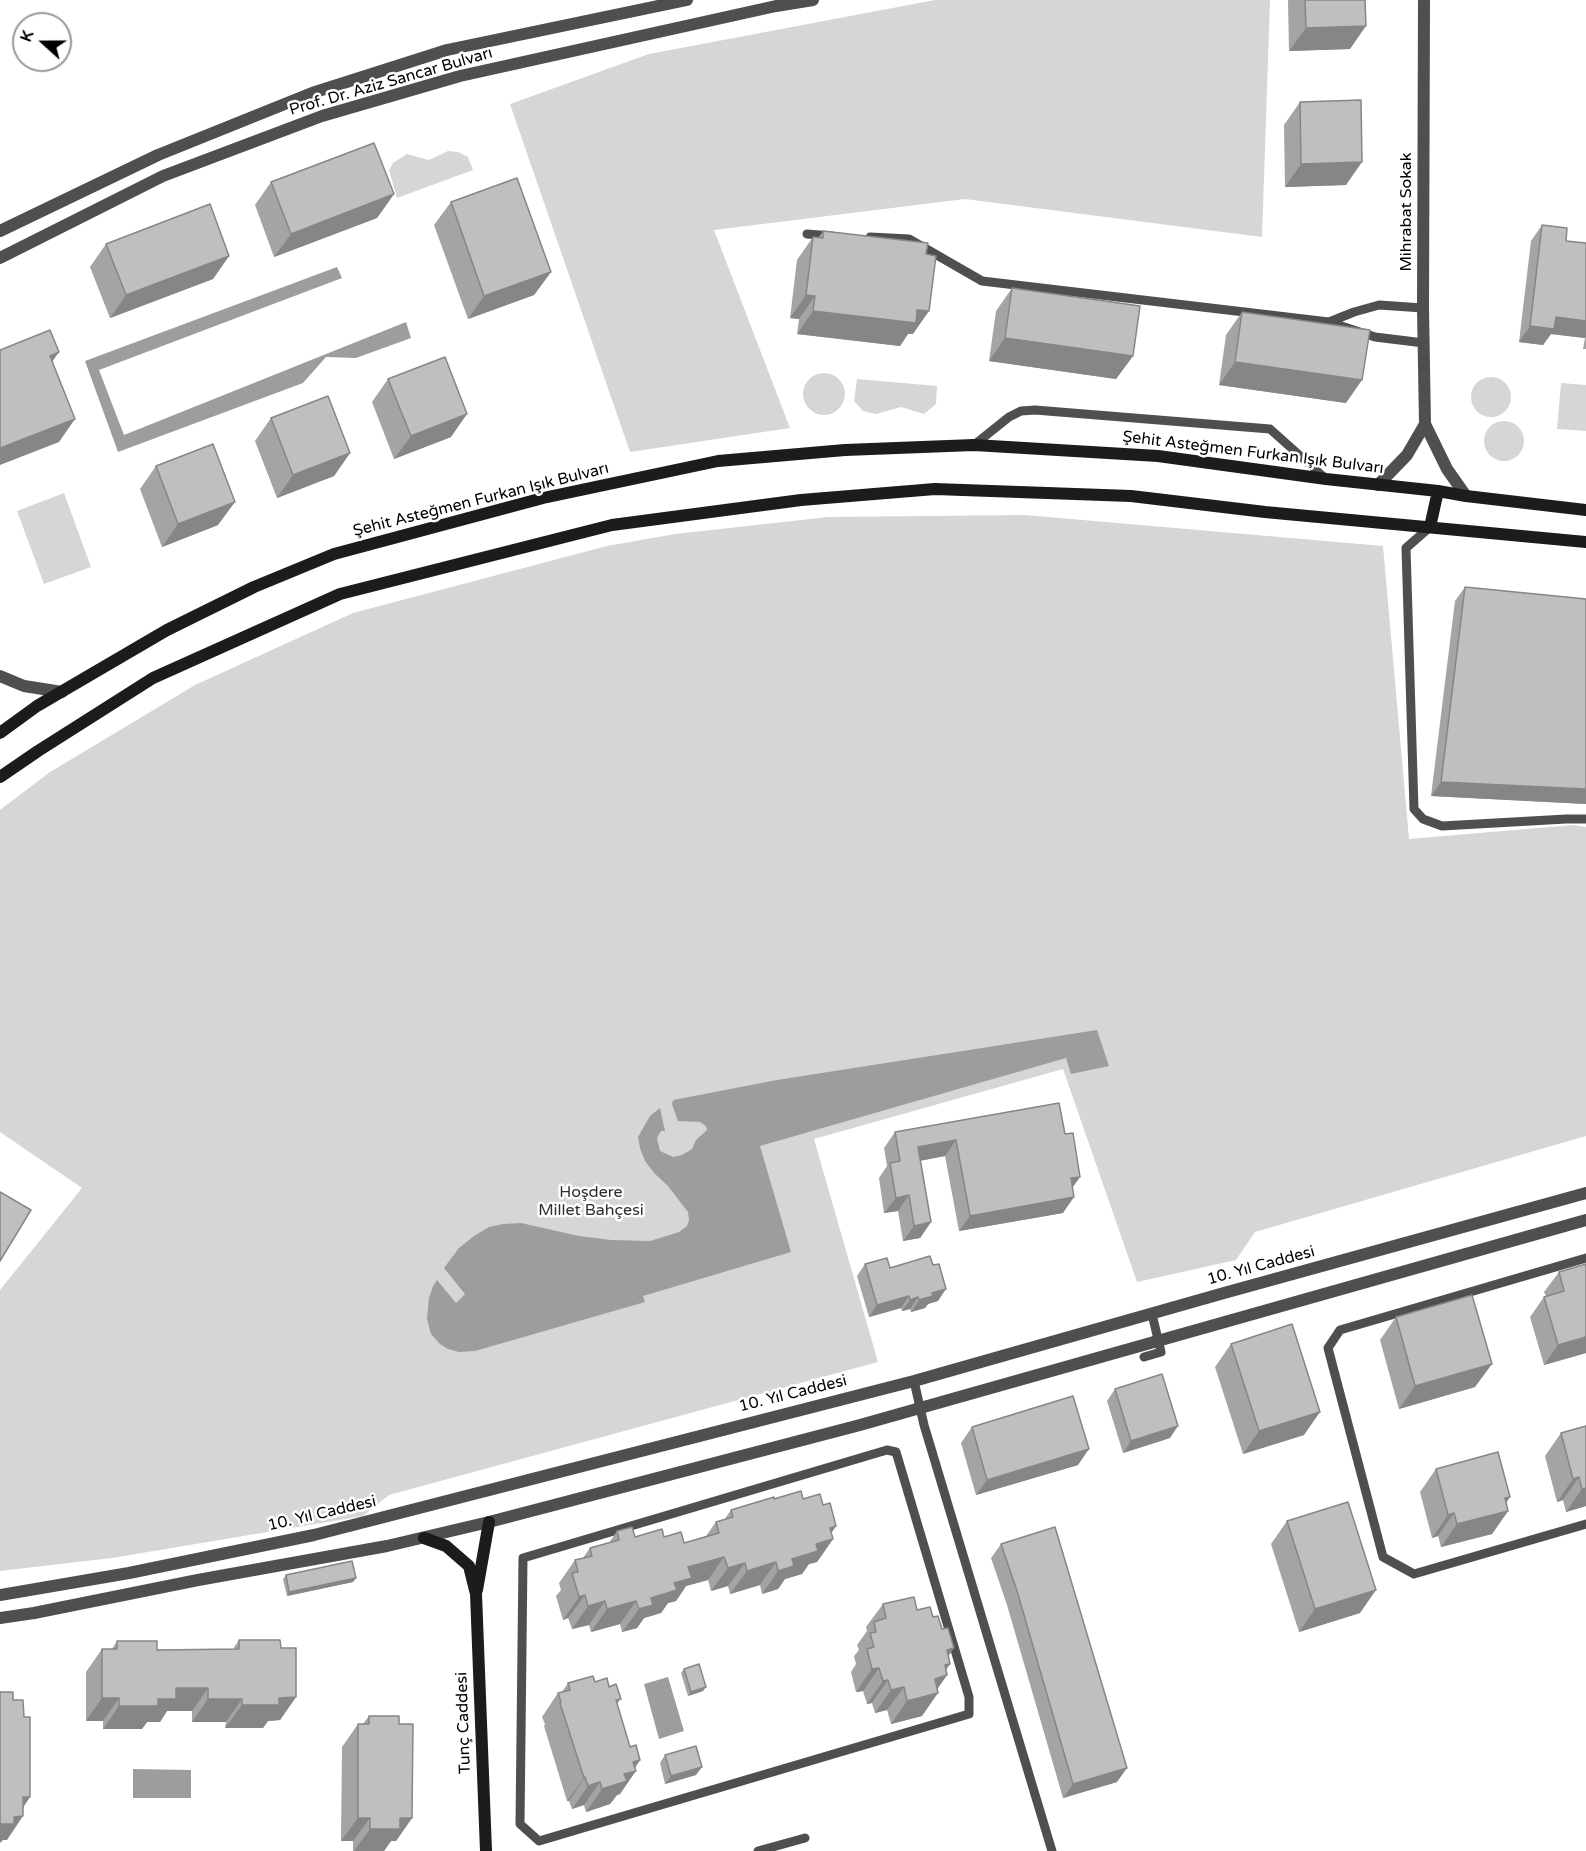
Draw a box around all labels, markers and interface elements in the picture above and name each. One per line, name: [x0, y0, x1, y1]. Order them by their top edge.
north arrow: [12, 12, 72, 72]
text: K: [16, 28, 38, 45]
street label: Prof. Dr. Aziz Sancar Bulvarı: [287, 44, 495, 120]
street label: Mihrabat Sokak: [1397, 152, 1417, 272]
street label: Şehit Asteğmen Furkan Işık Bulvarı: [1121, 427, 1385, 479]
street label: Şehit Asteğmen Furkan Işık Bulvarı: [351, 459, 611, 541]
park label: Hoşdere Millet Bahçesi: [538, 1183, 644, 1221]
street label: 10. Yıl Caddesi: [1205, 1242, 1317, 1290]
street label: 10. Yıl Caddesi: [737, 1371, 849, 1417]
street label: 10. Yıl Caddesi: [266, 1492, 378, 1536]
street label: Tunç Caddesi: [453, 1672, 475, 1774]

